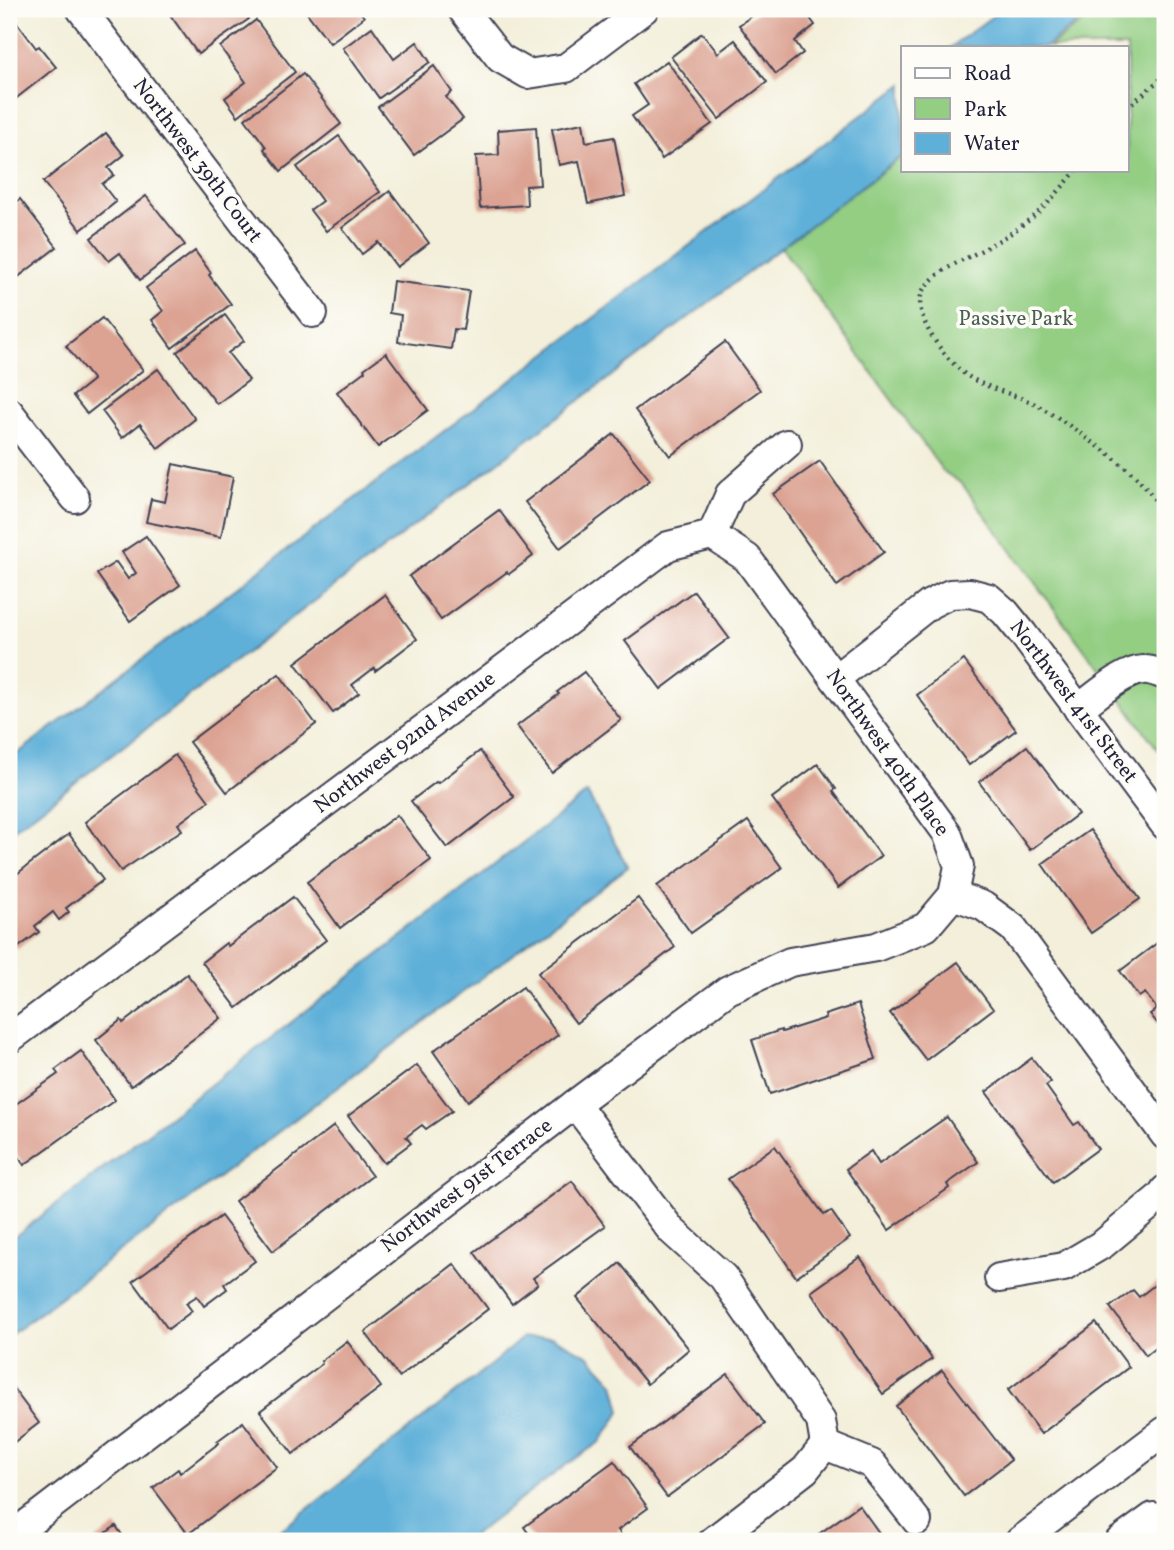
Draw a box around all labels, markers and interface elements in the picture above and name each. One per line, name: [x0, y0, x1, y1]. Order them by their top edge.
legend: [901, 46, 1128, 172]
text: Road: [964, 60, 1011, 89]
street label: Northwest 39th Court: [125, 73, 269, 249]
text: Park: [964, 96, 1007, 125]
text: Water: [964, 130, 1020, 159]
park label: Passive Park: [959, 305, 1074, 334]
street label: Northwest 41st Street: [1002, 614, 1144, 790]
street label: Northwest 40th Place: [818, 663, 956, 843]
street label: Northwest 92nd Avenue: [308, 665, 502, 821]
street label: Northwest 91st Terrace: [375, 1112, 559, 1260]

